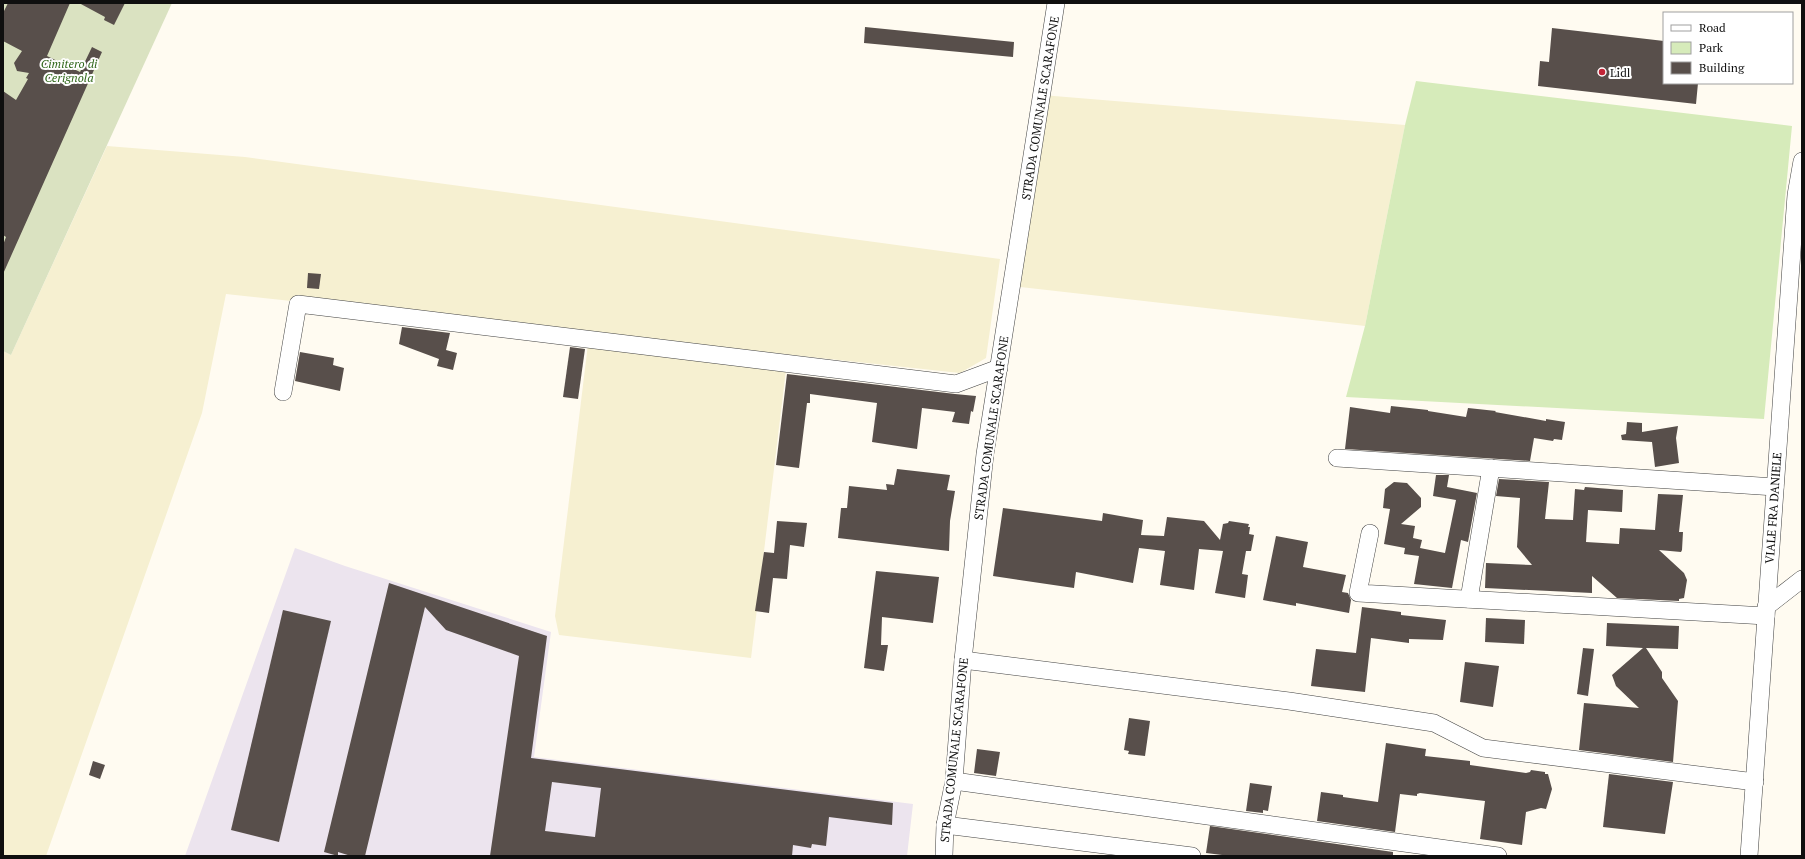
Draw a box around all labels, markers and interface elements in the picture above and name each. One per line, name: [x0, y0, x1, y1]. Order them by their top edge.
legend: [1663, 12, 1793, 84]
street label: STRADA COMUNALE SCARAFONE: [1018, 15, 1062, 201]
text: Road: [1699, 20, 1726, 35]
text: Park: [1699, 40, 1724, 55]
park label: Cimitero di Cerignola: [41, 56, 98, 85]
text: Building: [1699, 60, 1745, 75]
place label: Lidl: [1610, 65, 1631, 80]
marker: Lidl: [1597, 67, 1607, 77]
street label: STRADA COMUNALE SCARAFONE: [971, 335, 1011, 521]
street label: VIALE FRA DANIELE: [1762, 452, 1784, 564]
street label: STRADA COMUNALE SCARAFONE: [937, 657, 971, 843]

